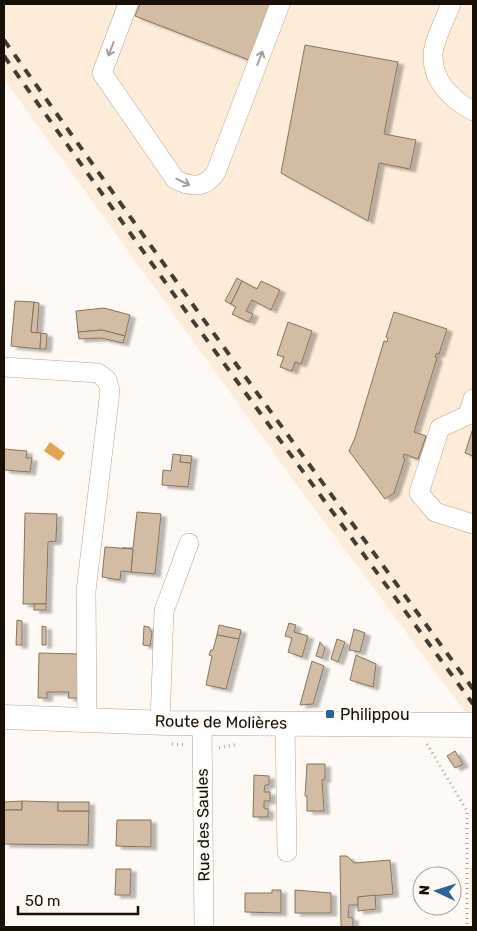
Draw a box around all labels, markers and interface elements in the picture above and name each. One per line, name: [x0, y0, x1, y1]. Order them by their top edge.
one-way arrow: [106, 41, 115, 57]
one-way arrow: [256, 50, 265, 66]
one-way arrow: [175, 178, 190, 188]
place label: Philippou: [340, 705, 410, 724]
marker: Philippou: [324, 708, 336, 720]
street label: Route de Molières: [155, 711, 287, 733]
street label: Rue des Saules: [193, 768, 213, 882]
north arrow: [412, 866, 462, 916]
scale bar: [18, 884, 138, 916]
text: N: [416, 885, 433, 896]
text: 50 m: [25, 892, 60, 910]

